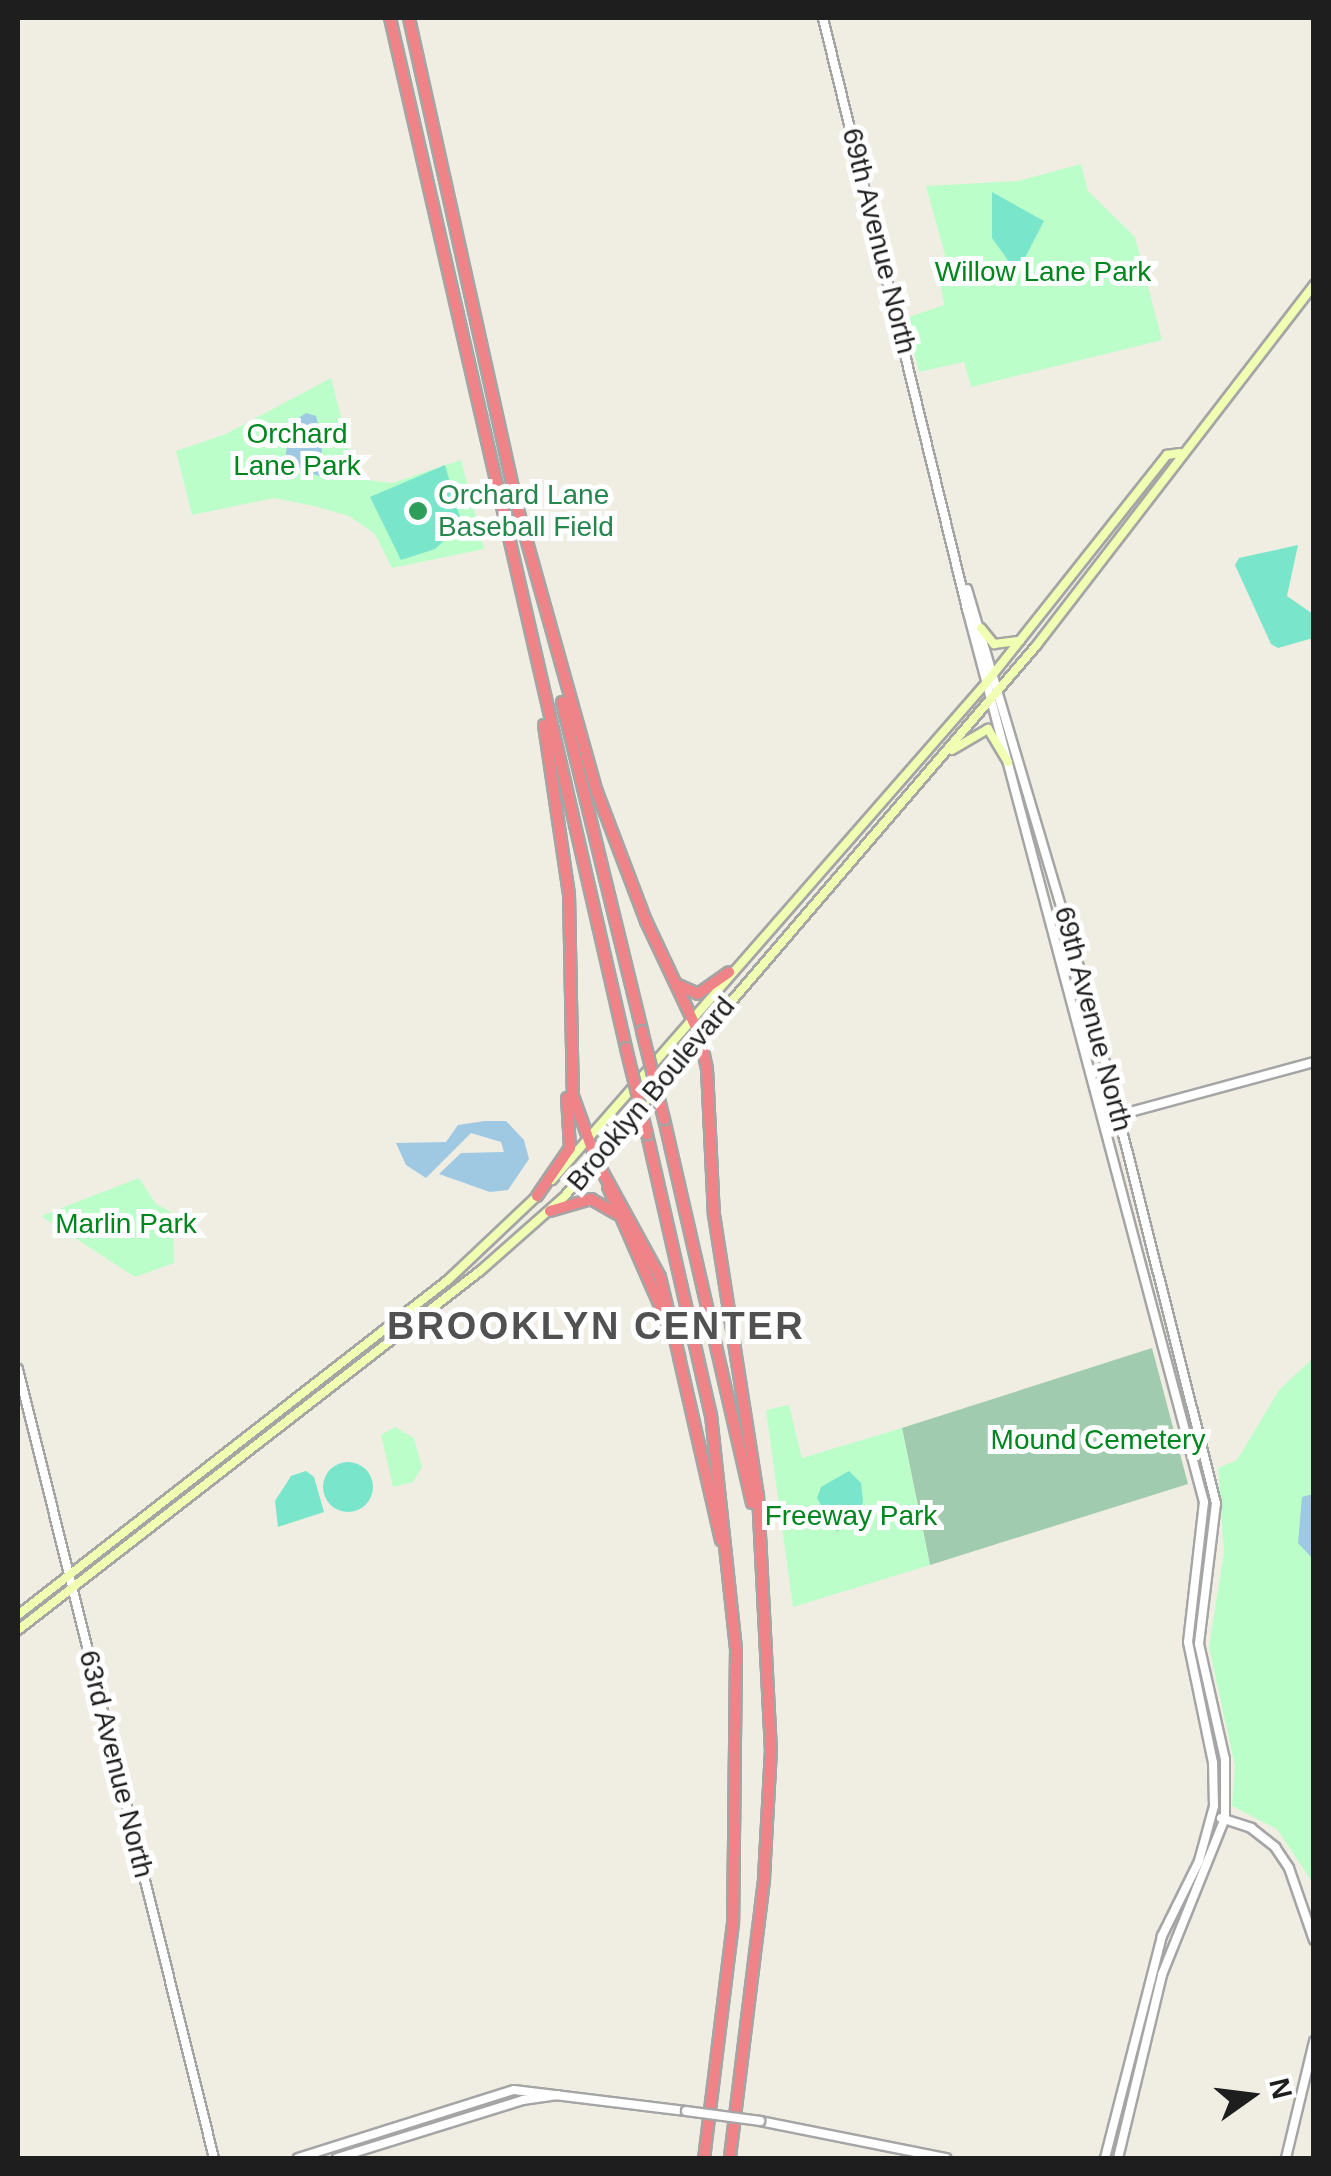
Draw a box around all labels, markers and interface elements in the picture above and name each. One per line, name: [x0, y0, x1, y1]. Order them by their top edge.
street label: 69th Avenue North: [835, 124, 923, 358]
park label: Willow Lane Park: [935, 255, 1151, 289]
park label: Orchard Lane Park: [233, 417, 361, 483]
place label: Orchard Lane Baseball Field: [438, 478, 614, 544]
marker: Orchard Lane Baseball Field: [407, 500, 429, 522]
street label: 69th Avenue North: [1047, 902, 1139, 1136]
street label: Brooklyn Boulevard: [560, 990, 742, 1198]
park label: Marlin Park: [55, 1207, 197, 1241]
district label: BROOKLYN CENTER: [387, 1304, 805, 1350]
park label: Mound Cemetery: [991, 1423, 1205, 1457]
park label: Freeway Park: [765, 1499, 937, 1533]
street label: 63rd Avenue North: [71, 1646, 161, 1882]
north arrow: [1201, 2046, 1301, 2146]
text: N: [1263, 2075, 1298, 2102]

